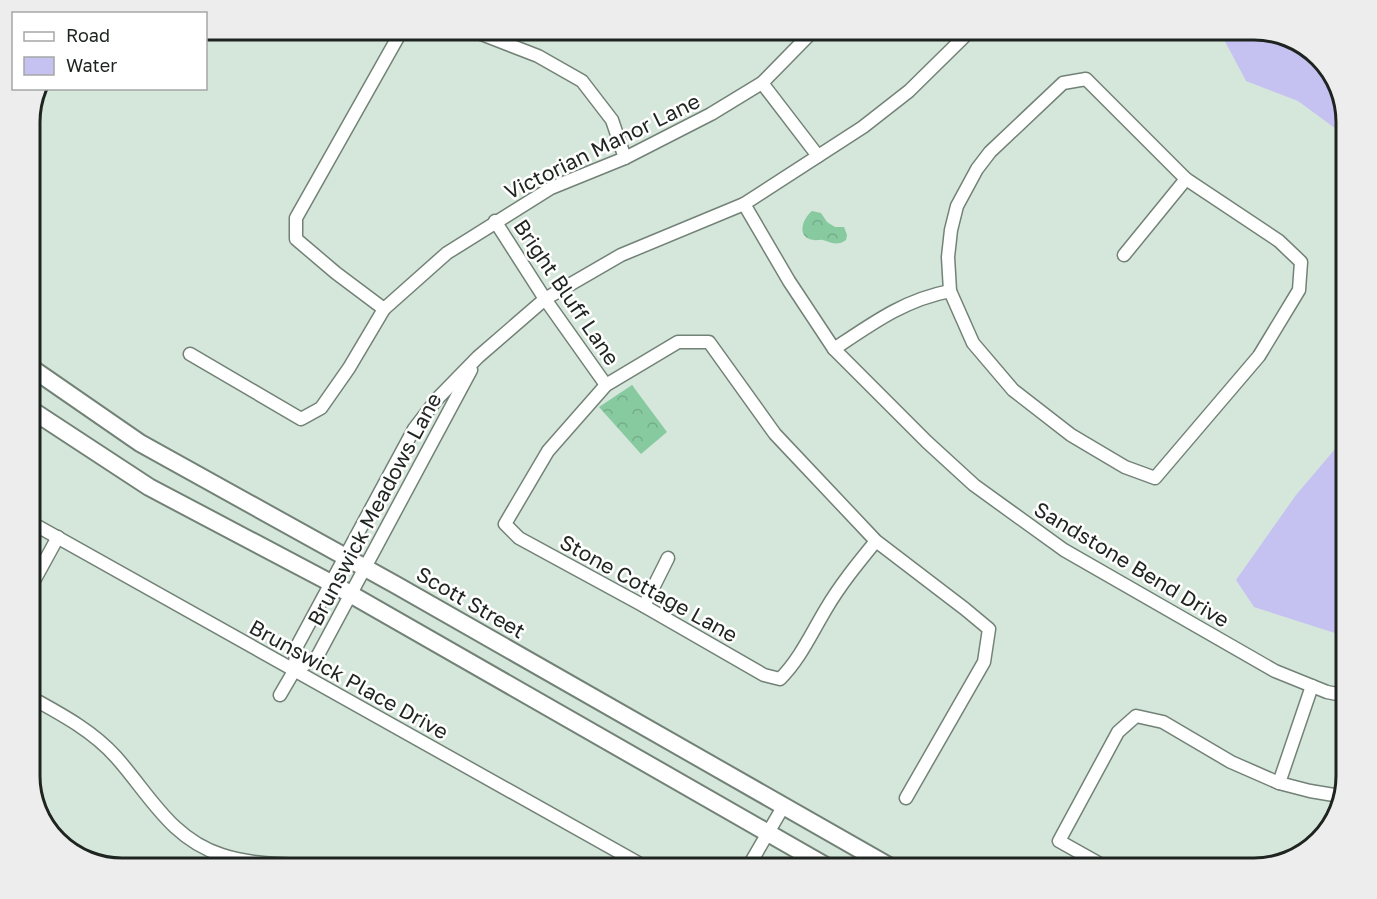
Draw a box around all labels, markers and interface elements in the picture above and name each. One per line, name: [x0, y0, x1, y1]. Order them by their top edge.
legend: [12, 12, 207, 90]
text: Road: [66, 24, 110, 46]
text: Water: [66, 54, 117, 76]
street label: Victorian Manor Lane: [500, 87, 704, 205]
street label: Bright Bluff Lane: [509, 214, 625, 370]
street label: Brunswick Meadows Lane: [301, 388, 447, 630]
street label: Sandstone Bend Drive: [1030, 495, 1234, 633]
street label: Stone Cottage Lane: [556, 528, 742, 648]
street label: Scott Street: [412, 560, 530, 644]
street label: Brunswick Place Drive: [245, 613, 453, 745]

